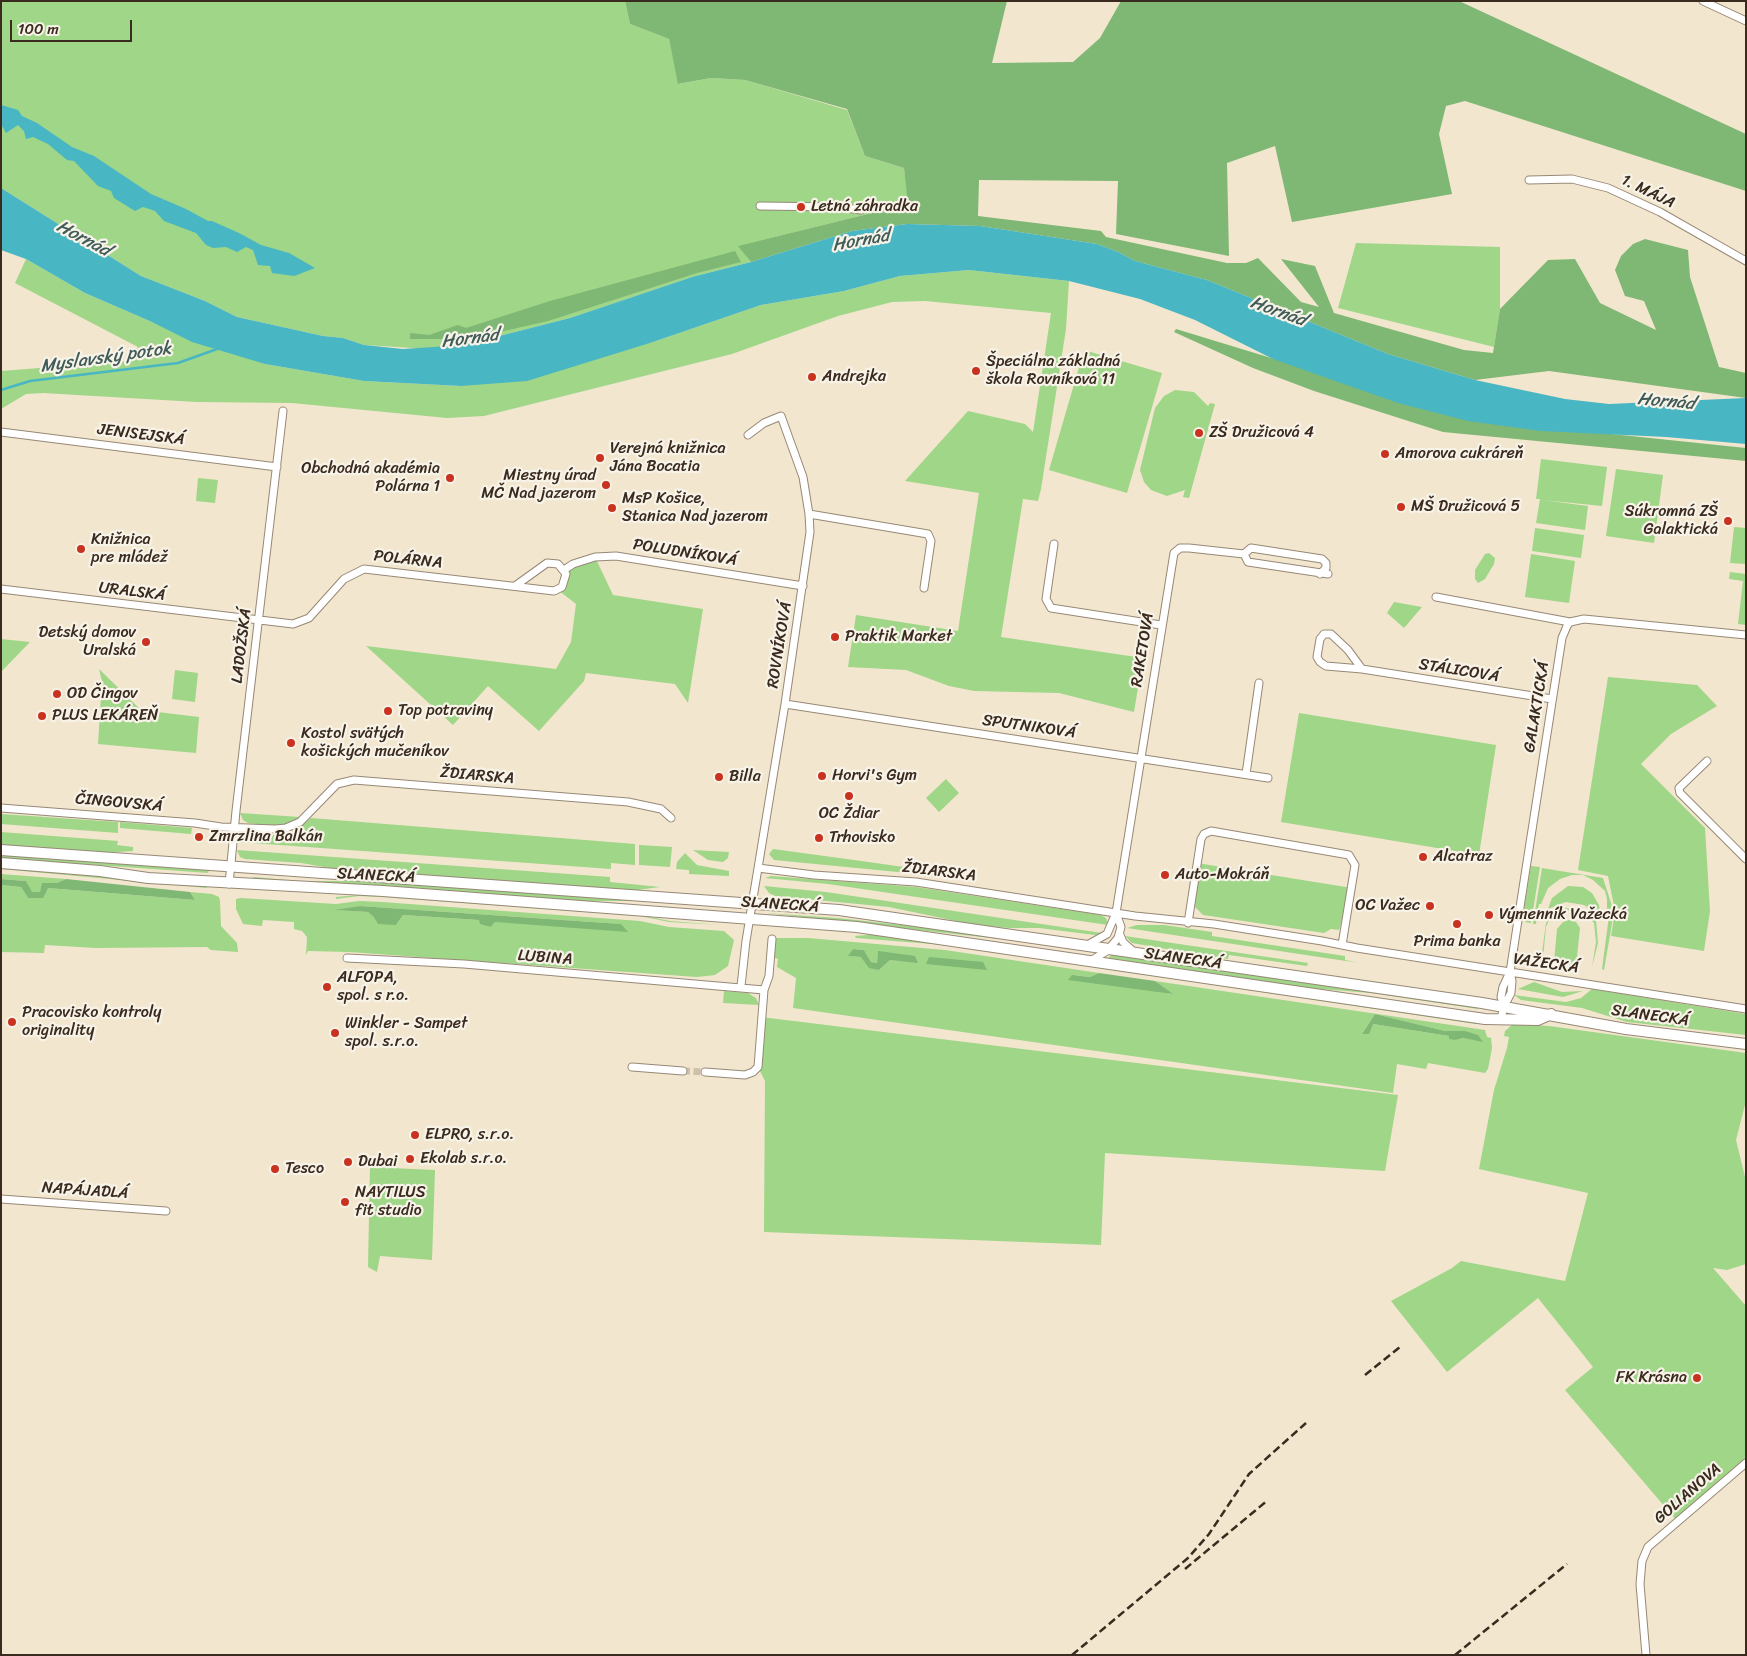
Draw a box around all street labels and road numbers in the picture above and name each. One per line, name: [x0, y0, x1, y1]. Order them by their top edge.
street label: 1. MÁJA: [1618, 171, 1678, 213]
street label: JENISEJSKÁ: [96, 420, 186, 450]
street label: POLUDNÍKOVÁ: [632, 535, 738, 571]
street label: POLÁRNA: [373, 547, 443, 573]
street label: URALSKÁ: [98, 578, 166, 606]
street label: ROVNÍKOVÁ: [764, 600, 796, 690]
street label: LADOŽSKÁ: [228, 608, 256, 684]
street label: RAKETOVÁ: [1128, 612, 1158, 688]
street label: STÁLICOVÁ: [1417, 655, 1501, 687]
street label: GALAKTICKÁ: [1520, 660, 1554, 754]
street label: SPUTNIKOVÁ: [981, 711, 1077, 743]
street label: ŽDIARSKA: [439, 763, 515, 789]
street label: ČINGOVSKÁ: [75, 790, 163, 816]
street label: ŽDIARSKA: [901, 858, 977, 886]
street label: SLANECKÁ: [336, 864, 416, 888]
street label: SLANECKÁ: [740, 893, 820, 917]
street label: SLANECKÁ: [1143, 944, 1223, 974]
street label: LUBINA: [517, 947, 573, 969]
street label: VAŽECKÁ: [1512, 950, 1580, 978]
street label: SLANECKÁ: [1610, 1001, 1690, 1031]
street label: NAPÁJADLÁ: [41, 1178, 129, 1204]
street label: GOLIANOVA: [1651, 1460, 1725, 1528]

